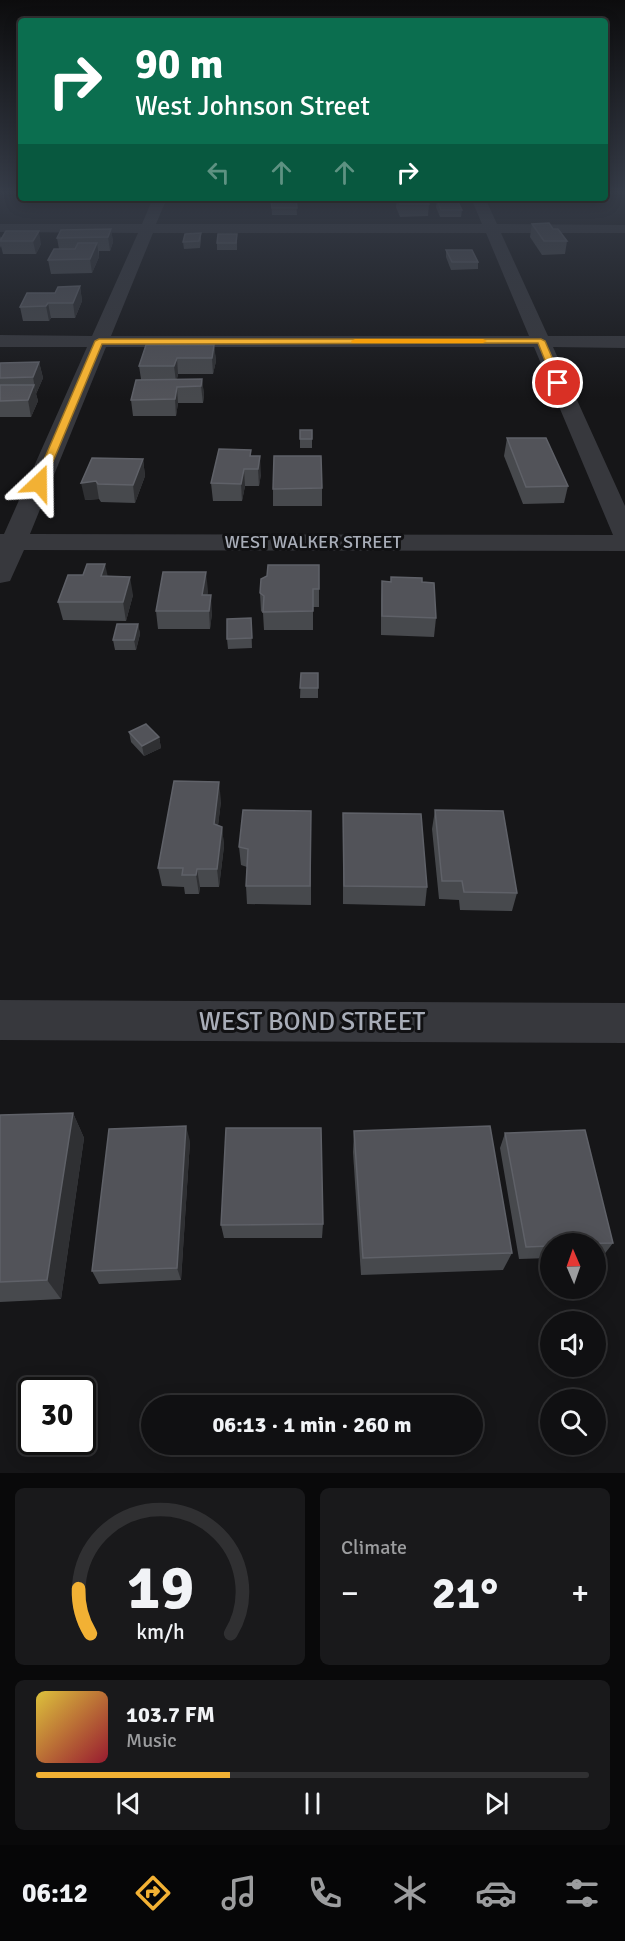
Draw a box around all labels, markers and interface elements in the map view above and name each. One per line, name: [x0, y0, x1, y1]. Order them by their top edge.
text: 90 m: [135, 39, 224, 90]
icon: right: [36, 42, 114, 120]
text: West Johnson Street: [135, 90, 370, 123]
icon: left: [202, 156, 235, 189]
icon: ahead: [265, 156, 298, 189]
icon: ahead: [328, 156, 361, 189]
icon: right: [391, 156, 424, 189]
pin: [532, 357, 583, 408]
icon: arrive: [541, 366, 574, 399]
position arrow: [7, 451, 71, 515]
street label: WEST WALKER STREET: [225, 531, 402, 553]
street label: WEST BOND STREET: [199, 1006, 425, 1038]
north arrow: [540, 1233, 606, 1299]
map controls: [540, 1233, 606, 1455]
button: sound: [540, 1311, 606, 1377]
speed limit sign: 30: [18, 1377, 96, 1455]
button: search: [540, 1389, 606, 1455]
text: 06:13 · 1 min · 260 m: [212, 1411, 412, 1438]
text: Climate: [341, 1535, 407, 1560]
text: 19: [126, 1549, 194, 1626]
text: 21°: [432, 1566, 498, 1621]
text: −: [341, 1573, 359, 1614]
text: +: [571, 1573, 589, 1614]
text: km/h: [136, 1619, 184, 1645]
text: 103.7 FM: [126, 1701, 215, 1728]
text: Music: [126, 1728, 177, 1753]
icon: previous: [112, 1787, 145, 1820]
icon: pause: [296, 1787, 329, 1820]
icon: next: [480, 1787, 513, 1820]
icon: directions: [132, 1872, 174, 1914]
icon: music: [218, 1872, 260, 1914]
icon: phone: [304, 1872, 346, 1914]
icon: climate: [389, 1872, 431, 1914]
icon: car: [475, 1872, 517, 1914]
icon: filters: [561, 1872, 603, 1914]
text: 06:12: [22, 1877, 88, 1910]

